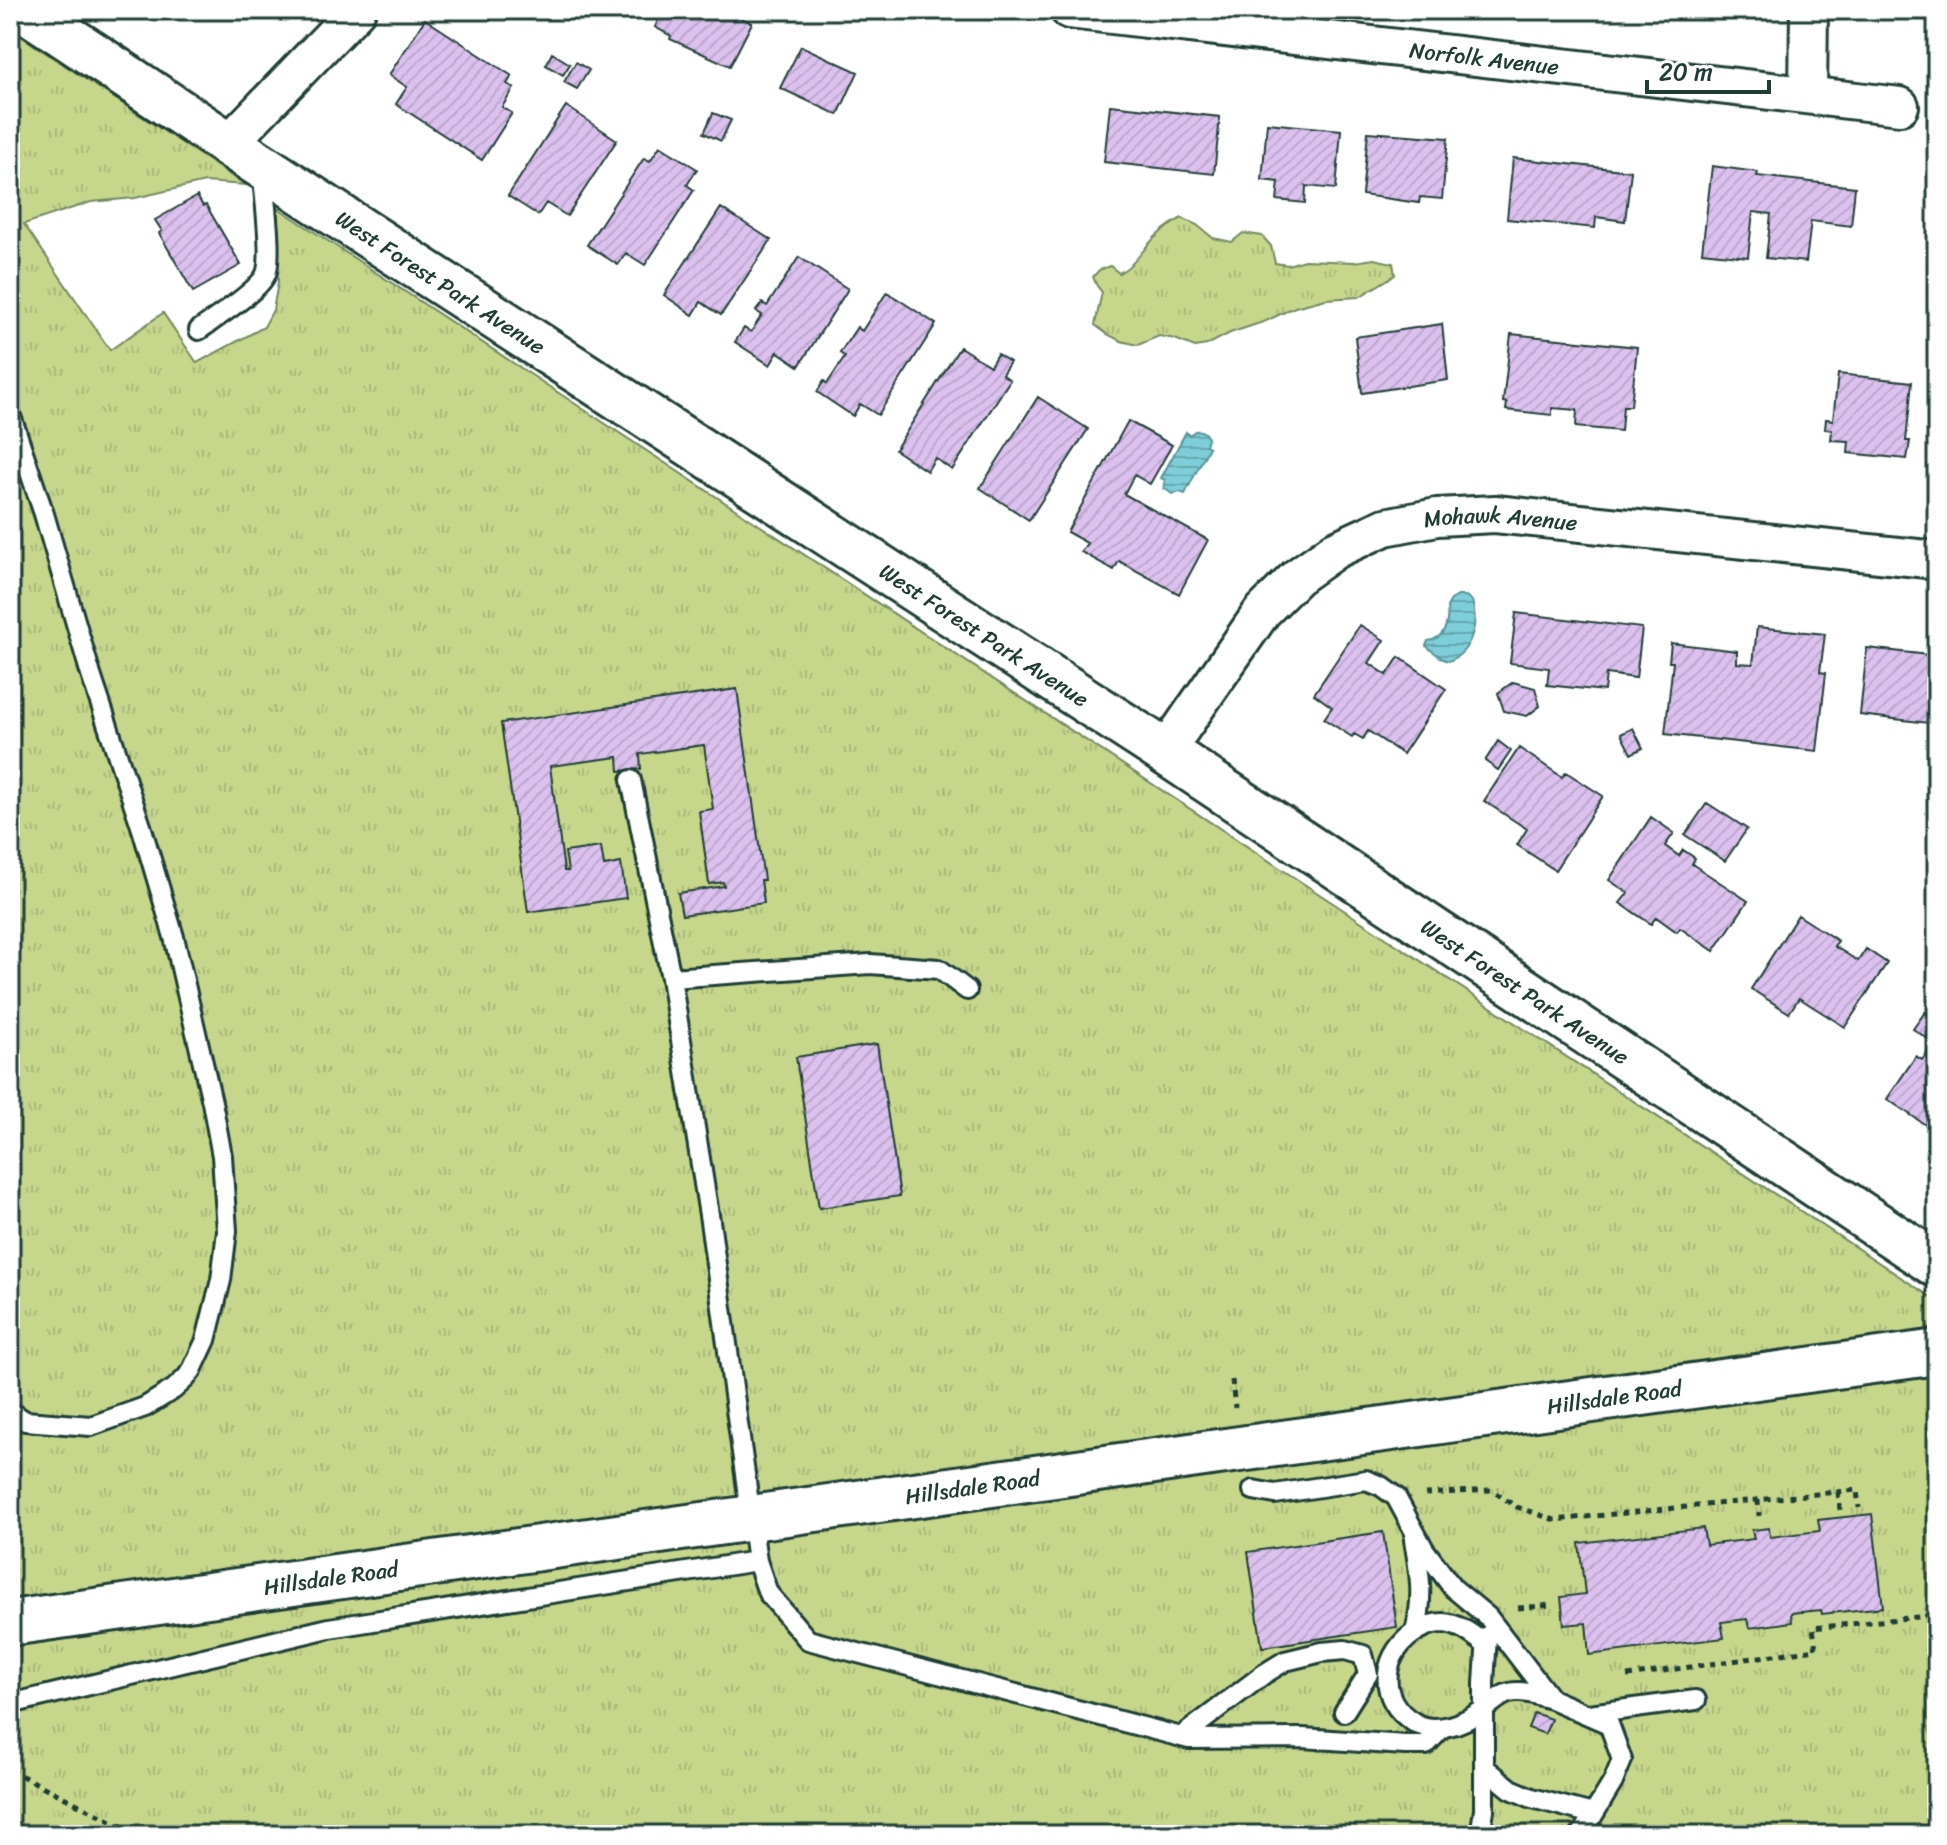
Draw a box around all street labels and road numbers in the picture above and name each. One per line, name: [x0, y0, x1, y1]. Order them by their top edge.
street label: Norfolk Avenue: [1407, 30, 1561, 86]
street label: West Forest Park Avenue: [328, 199, 554, 365]
street label: Mohawk Avenue: [1420, 494, 1579, 542]
street label: West Forest Park Avenue: [871, 552, 1097, 718]
street label: West Forest Park Avenue: [1413, 908, 1638, 1075]
street label: Hillsdale Road: [1544, 1368, 1685, 1426]
street label: Hillsdale Road: [902, 1458, 1044, 1516]
street label: Hillsdale Road: [261, 1549, 402, 1606]

